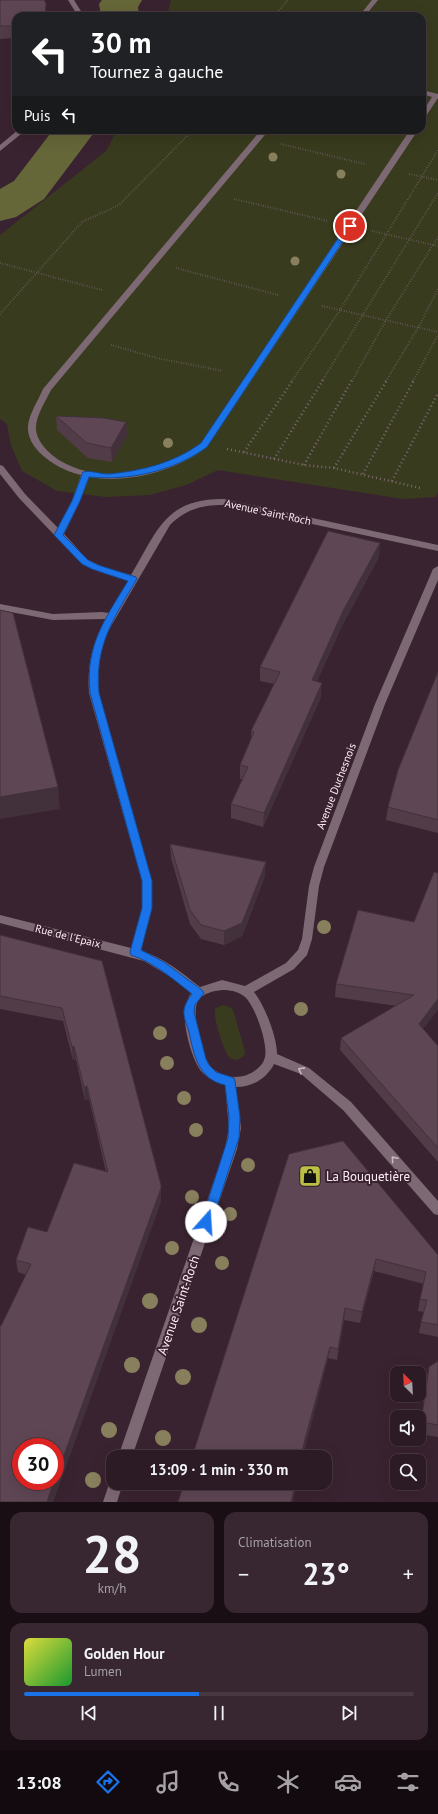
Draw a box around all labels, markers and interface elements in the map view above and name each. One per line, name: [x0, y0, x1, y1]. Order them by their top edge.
text: 30 m: [90, 24, 151, 61]
icon: left: [24, 28, 76, 80]
text: Tournez à gauche: [90, 60, 223, 83]
icon: left: [58, 104, 80, 126]
text: Puis: [24, 106, 50, 125]
pin: [333, 209, 367, 243]
icon: arrive: [339, 215, 361, 237]
street label: Avenue Saint-Roch: [224, 496, 312, 528]
street label: Avenue Duchesnois: [313, 741, 359, 831]
street label: Rue de l'Epaix: [34, 921, 102, 951]
one-way arrow: [298, 1067, 305, 1074]
one-way arrow: [392, 1157, 399, 1164]
shop icon: La Bouquetière: [297, 1163, 323, 1189]
place label: La Bouquetière: [326, 1168, 410, 1185]
position arrow: [185, 1201, 227, 1243]
street label: Avenue Saint-Roch: [154, 1253, 203, 1357]
north arrow: [390, 1366, 426, 1402]
map controls: [390, 1366, 426, 1490]
button: sound: [390, 1410, 426, 1446]
speed limit sign: 30: [12, 1438, 64, 1490]
button: search: [390, 1454, 426, 1490]
text: 13:09 · 1 min · 330 m: [150, 1460, 288, 1479]
text: 28: [83, 1520, 141, 1587]
text: Climatisation: [238, 1534, 312, 1551]
text: 23°: [302, 1554, 350, 1593]
text: −: [238, 1560, 249, 1588]
text: +: [403, 1560, 414, 1588]
text: km/h: [98, 1580, 126, 1597]
text: Golden Hour: [84, 1644, 164, 1663]
text: Lumen: [84, 1663, 122, 1680]
icon: previous: [78, 1702, 100, 1724]
icon: pause: [208, 1702, 230, 1724]
icon: next: [338, 1702, 360, 1724]
icon: directions: [94, 1768, 122, 1796]
icon: music: [154, 1768, 182, 1796]
icon: phone: [214, 1768, 242, 1796]
icon: climate: [274, 1768, 302, 1796]
icon: car: [334, 1768, 362, 1796]
icon: filters: [394, 1768, 422, 1796]
text: 13:08: [16, 1771, 62, 1794]

